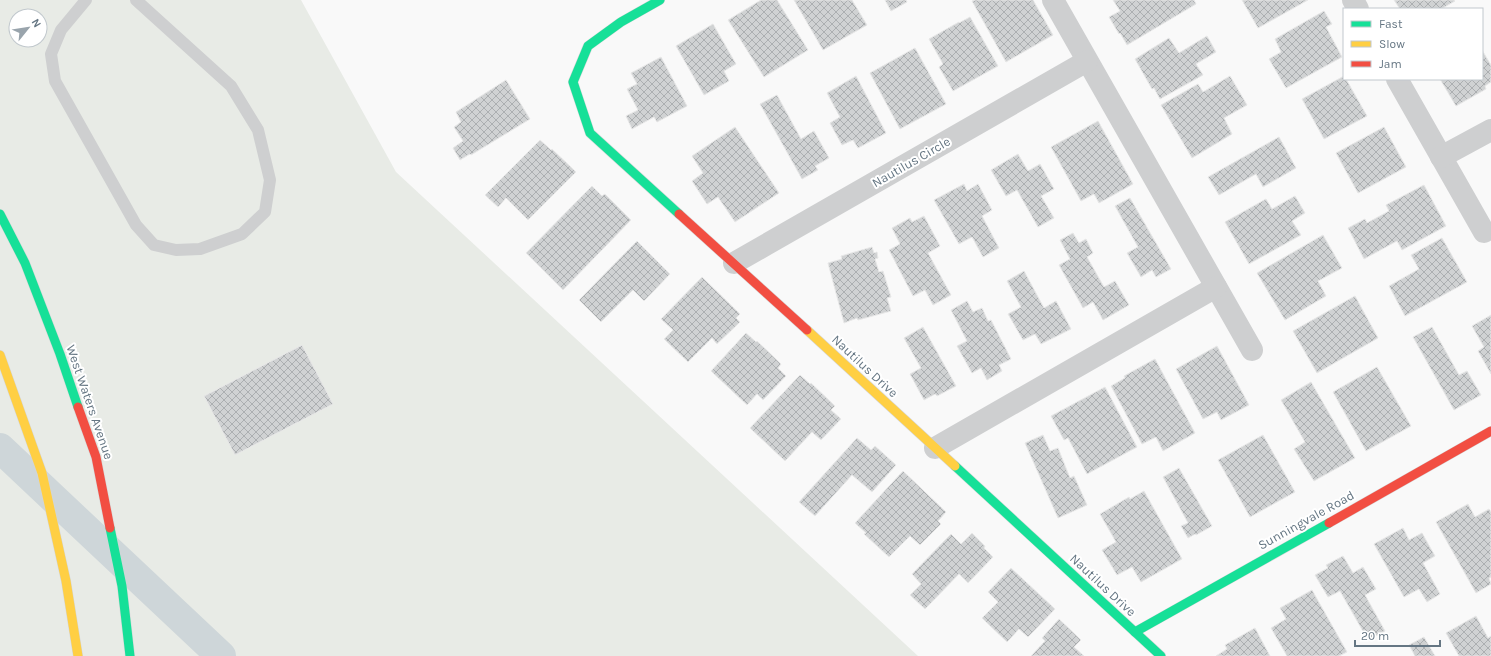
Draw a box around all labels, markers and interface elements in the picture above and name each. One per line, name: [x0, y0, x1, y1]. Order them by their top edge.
north arrow: [8, 8, 48, 48]
legend: [1343, 8, 1483, 80]
text: N: [29, 17, 44, 30]
text: Fast: [1379, 17, 1403, 31]
text: Slow: [1379, 37, 1405, 51]
text: Jam: [1379, 57, 1402, 71]
street label: Nautilus Circle: [869, 133, 953, 190]
street label: Nautilus Drive: [829, 332, 901, 401]
street label: West Waters Avenue: [63, 343, 117, 461]
street label: Sunningvale Road: [1255, 487, 1357, 553]
street label: Nautilus Drive: [1067, 551, 1139, 620]
scale bar: [1355, 622, 1440, 648]
text: 20 m: [1361, 629, 1389, 643]

